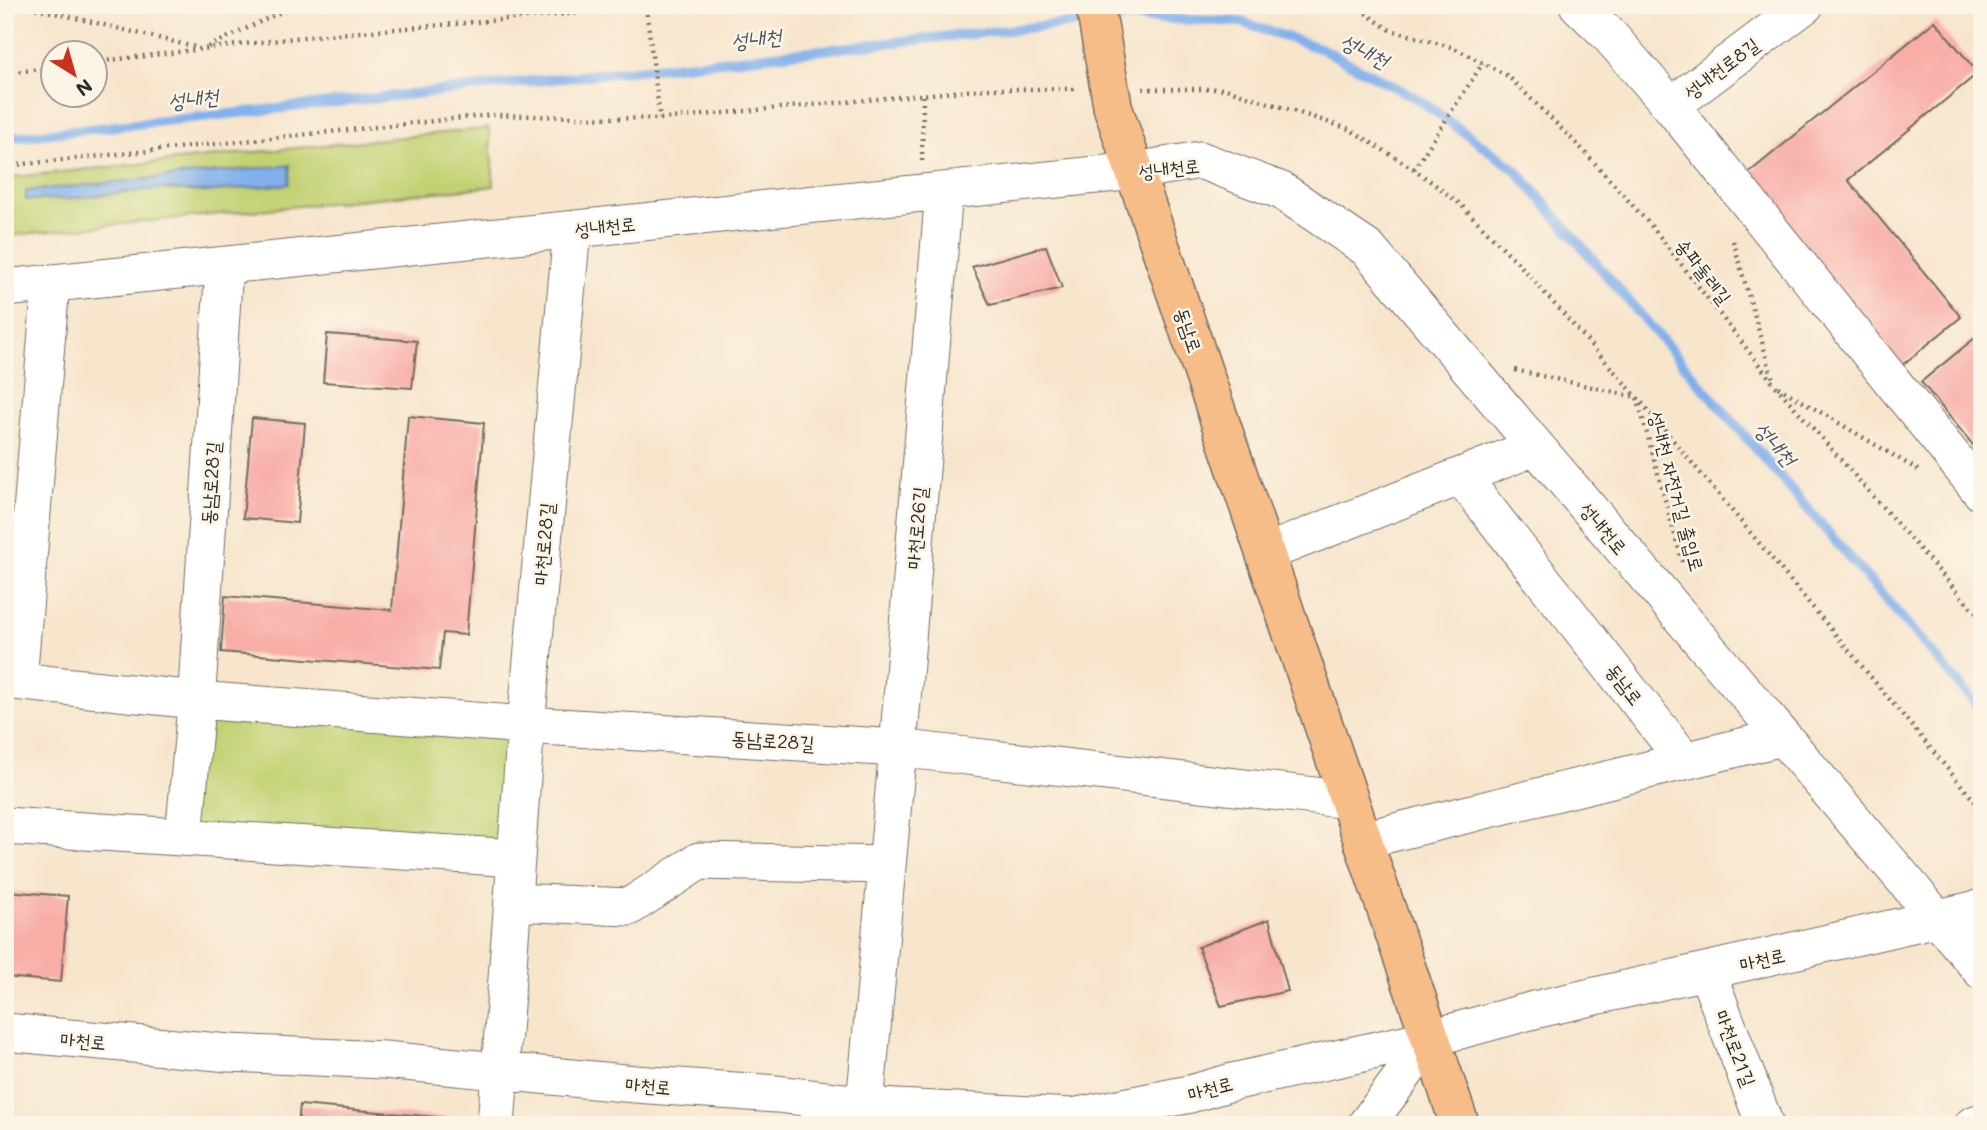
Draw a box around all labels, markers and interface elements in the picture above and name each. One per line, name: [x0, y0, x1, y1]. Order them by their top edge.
water label: 성내천: [729, 22, 785, 54]
water label: 성내천: [1336, 26, 1396, 74]
street label: 성내천로8길: [1678, 32, 1764, 104]
north arrow: [38, 38, 108, 108]
text: N: [71, 74, 98, 102]
water label: 성내천: [166, 82, 222, 114]
street label: 성내천로: [1137, 152, 1201, 184]
street label: 성내천로: [573, 210, 637, 242]
street label: 송파둘레길: [1671, 233, 1737, 309]
street label: 동남로: [1170, 304, 1208, 356]
street label: 성내천 자전거길 출입로: [1644, 408, 1710, 574]
water label: 성내천: [1749, 415, 1804, 473]
street label: 동남로28길: [195, 441, 225, 525]
street label: 마천로26길: [900, 485, 932, 571]
street label: 성내천로: [1575, 497, 1633, 559]
street label: 마천로28길: [527, 501, 559, 587]
street label: 동남로: [1601, 658, 1649, 710]
street label: 동남로28길: [731, 725, 815, 755]
street label: 마천로: [1737, 942, 1787, 976]
street label: 마천로21길: [1710, 1006, 1762, 1090]
street label: 마천로: [59, 1026, 107, 1054]
street label: 마천로: [1185, 1070, 1235, 1106]
street label: 마천로: [624, 1071, 672, 1099]

